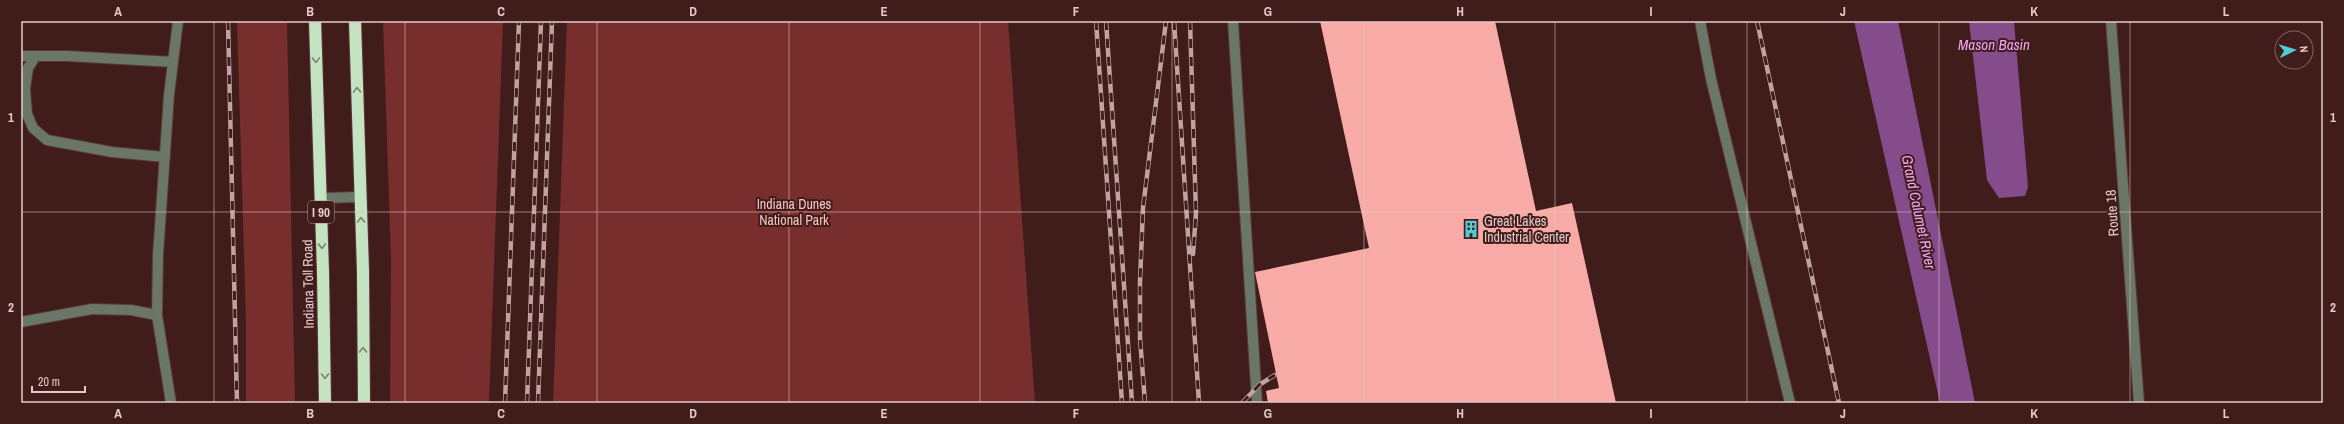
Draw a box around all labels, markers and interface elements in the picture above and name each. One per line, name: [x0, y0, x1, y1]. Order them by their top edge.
text: A: [114, 3, 122, 20]
text: B: [306, 3, 314, 20]
text: C: [497, 3, 505, 20]
text: D: [689, 3, 697, 20]
text: E: [880, 3, 888, 20]
text: F: [1073, 3, 1080, 20]
text: G: [1264, 3, 1272, 20]
text: H: [1456, 3, 1464, 20]
text: I: [1650, 3, 1653, 20]
text: J: [1840, 3, 1846, 20]
text: K: [2030, 3, 2038, 20]
text: L: [2223, 3, 2230, 20]
north arrow: [2274, 30, 2314, 70]
water label: Mason Basin: [1958, 34, 2030, 55]
text: N: [2297, 45, 2311, 53]
one-way arrow: [312, 57, 320, 63]
one-way arrow: [353, 87, 361, 93]
text: 1: [8, 109, 14, 126]
text: 1: [2330, 109, 2336, 126]
water label: Grand Calumet River: [1897, 153, 1942, 272]
street label: Route 18: [2101, 189, 2123, 237]
park label: Indiana Dunes National Park: [757, 195, 832, 229]
road number: I 90: [308, 201, 334, 223]
place label: Great Lakes Industrial Center: [1484, 212, 1569, 246]
one-way arrow: [357, 217, 365, 223]
building icon: Great Lakes Industrial Center: [1461, 219, 1481, 239]
street label: Indiana Toll Road: [298, 239, 318, 329]
one-way arrow: [318, 243, 327, 249]
text: 2: [8, 299, 14, 316]
text: 2: [2330, 299, 2336, 316]
one-way arrow: [359, 347, 367, 353]
scale bar: [32, 368, 85, 394]
one-way arrow: [320, 373, 329, 379]
text: 20 m: [38, 374, 60, 390]
text: A: [114, 405, 122, 422]
text: B: [306, 405, 314, 422]
text: C: [497, 405, 505, 422]
text: D: [689, 405, 697, 422]
text: E: [880, 405, 888, 422]
text: F: [1073, 405, 1080, 422]
text: G: [1264, 405, 1272, 422]
text: H: [1456, 405, 1464, 422]
text: I: [1650, 405, 1653, 422]
text: J: [1840, 405, 1846, 422]
text: K: [2030, 405, 2038, 422]
text: L: [2223, 405, 2230, 422]

